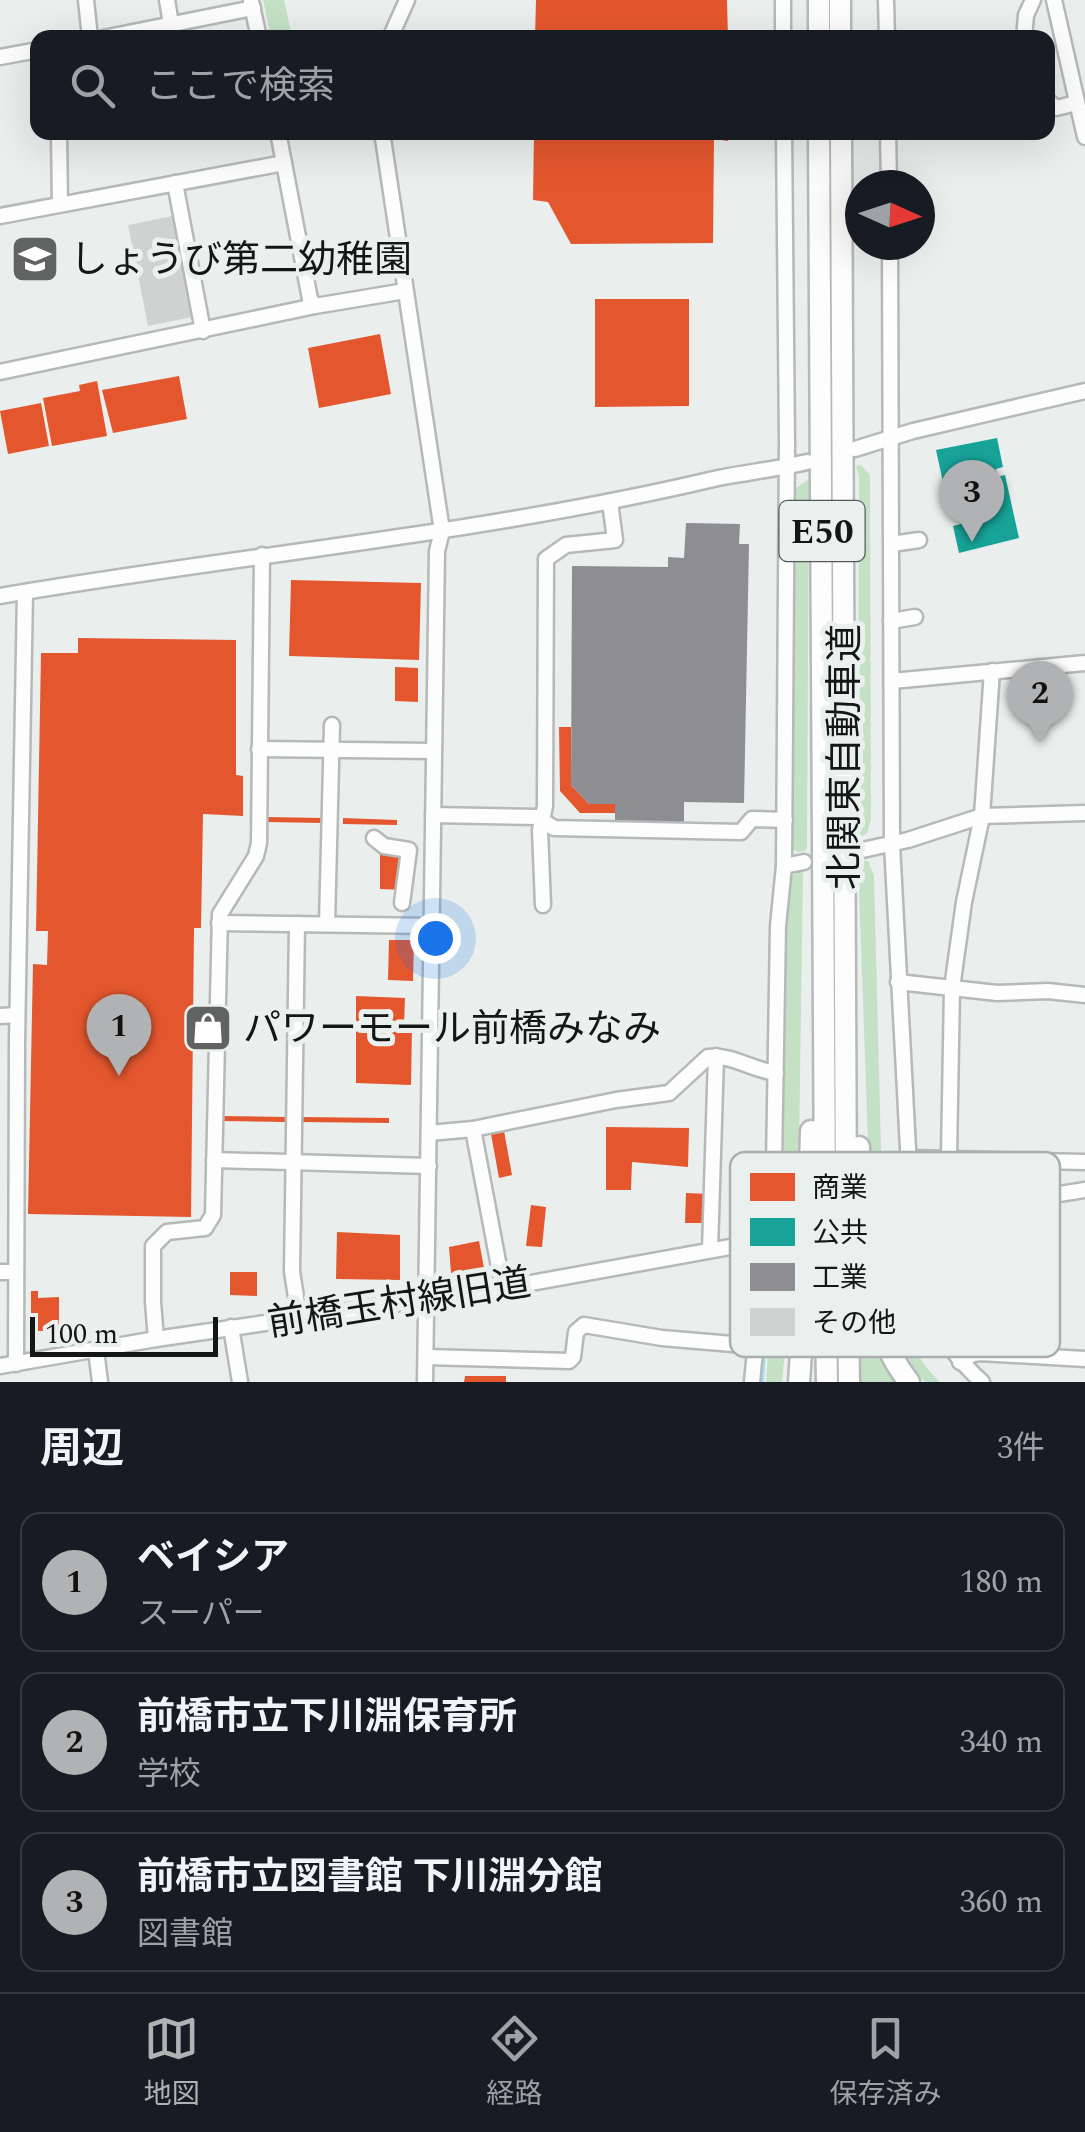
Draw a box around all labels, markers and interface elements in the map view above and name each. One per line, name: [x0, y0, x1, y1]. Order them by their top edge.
search box: [30, 30, 1055, 140]
icon: search: [65, 58, 120, 113]
text: ここで検索: [145, 58, 335, 116]
north arrow: [845, 170, 935, 260]
place label: しょうび第二幼稚園: [70, 232, 412, 290]
school or university icon: しょうび第二幼稚園: [9, 233, 61, 285]
pin: 3: [940, 460, 1004, 542]
road number: E50: [780, 501, 864, 561]
street label: 北関東自動車道: [817, 624, 875, 890]
pin: 2: [1008, 660, 1072, 743]
your location: [410, 913, 461, 964]
pin: 1: [86, 994, 152, 1076]
place label: パワーモール前橋みなみ: [243, 1001, 661, 1059]
shop icon: パワーモール前橋みなみ: [182, 1002, 234, 1054]
legend: [730, 1152, 1060, 1357]
text: 商業: [812, 1167, 868, 1210]
text: 公共: [812, 1212, 868, 1255]
street label: 前橋玉村線旧道: [263, 1255, 535, 1353]
text: 工業: [812, 1257, 868, 1300]
text: その他: [812, 1302, 896, 1345]
scale bar: [30, 1312, 218, 1356]
text: 100 m: [45, 1313, 118, 1356]
text: 周辺: [40, 1418, 124, 1481]
text: 3件: [997, 1424, 1045, 1473]
text: ベイシア: [137, 1529, 289, 1587]
text: 1: [66, 1558, 83, 1607]
text: 180 m: [959, 1558, 1043, 1607]
text: スーパー: [137, 1590, 265, 1639]
text: 前橋市立下川淵保育所: [137, 1689, 517, 1747]
text: 2: [66, 1718, 83, 1767]
text: 340 m: [959, 1718, 1043, 1767]
text: 学校: [137, 1750, 201, 1799]
text: 前橋市立図書館 下川淵分館: [137, 1849, 603, 1907]
text: 3: [66, 1878, 83, 1927]
text: 360 m: [959, 1878, 1043, 1927]
text: 図書館: [137, 1910, 233, 1959]
tab: 地図: [143, 2011, 200, 2116]
tab: 経路: [486, 2011, 543, 2116]
tab: 保存済み: [829, 2011, 942, 2116]

